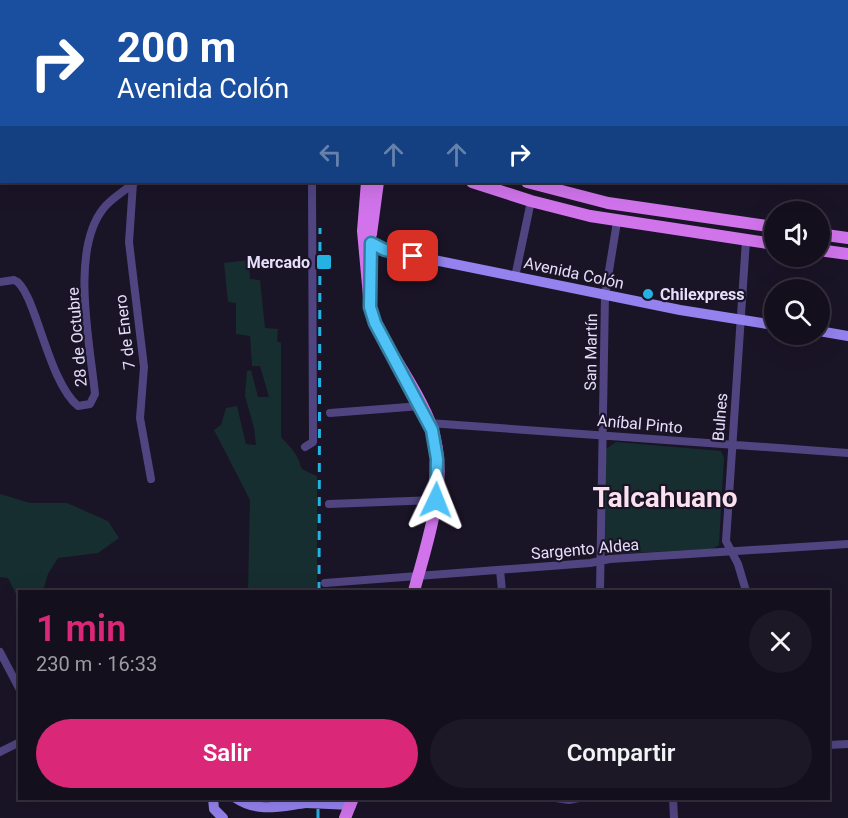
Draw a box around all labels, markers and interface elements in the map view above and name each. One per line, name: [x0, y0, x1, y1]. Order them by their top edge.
text: 200 m: [117, 23, 236, 72]
icon: right: [18, 24, 96, 102]
text: Avenida Colón: [117, 73, 289, 105]
icon: left: [314, 138, 347, 171]
icon: ahead: [377, 138, 410, 171]
icon: ahead: [440, 138, 473, 171]
icon: right: [503, 138, 536, 171]
map controls: [764, 201, 830, 345]
button: sound: [764, 201, 830, 267]
pin: [387, 230, 438, 281]
icon: arrive: [396, 239, 429, 272]
place label: Mercado: [247, 253, 310, 272]
marker: Mercado: [315, 253, 333, 271]
street label: Avenida Colón: [522, 253, 626, 293]
button: search: [764, 279, 830, 345]
place label: Chilexpress: [660, 285, 744, 304]
street label: 28 de Octubre: [63, 287, 91, 387]
marker: Chilexpress: [641, 287, 655, 301]
street label: 7 de Enero: [111, 293, 139, 371]
street label: San Martín: [581, 313, 601, 391]
street label: Bulnes: [708, 392, 732, 442]
street label: Aníbal Pinto: [596, 411, 684, 437]
position arrow: [404, 468, 468, 532]
district label: Talcahuano: [592, 481, 738, 514]
street label: Sargento Aldea: [530, 535, 640, 563]
text: 1 min: [36, 608, 126, 650]
button: close: [749, 610, 812, 673]
text: 230 m · 16:33: [36, 652, 157, 676]
button: Salir: [36, 719, 418, 788]
button: Compartir: [430, 719, 812, 788]

